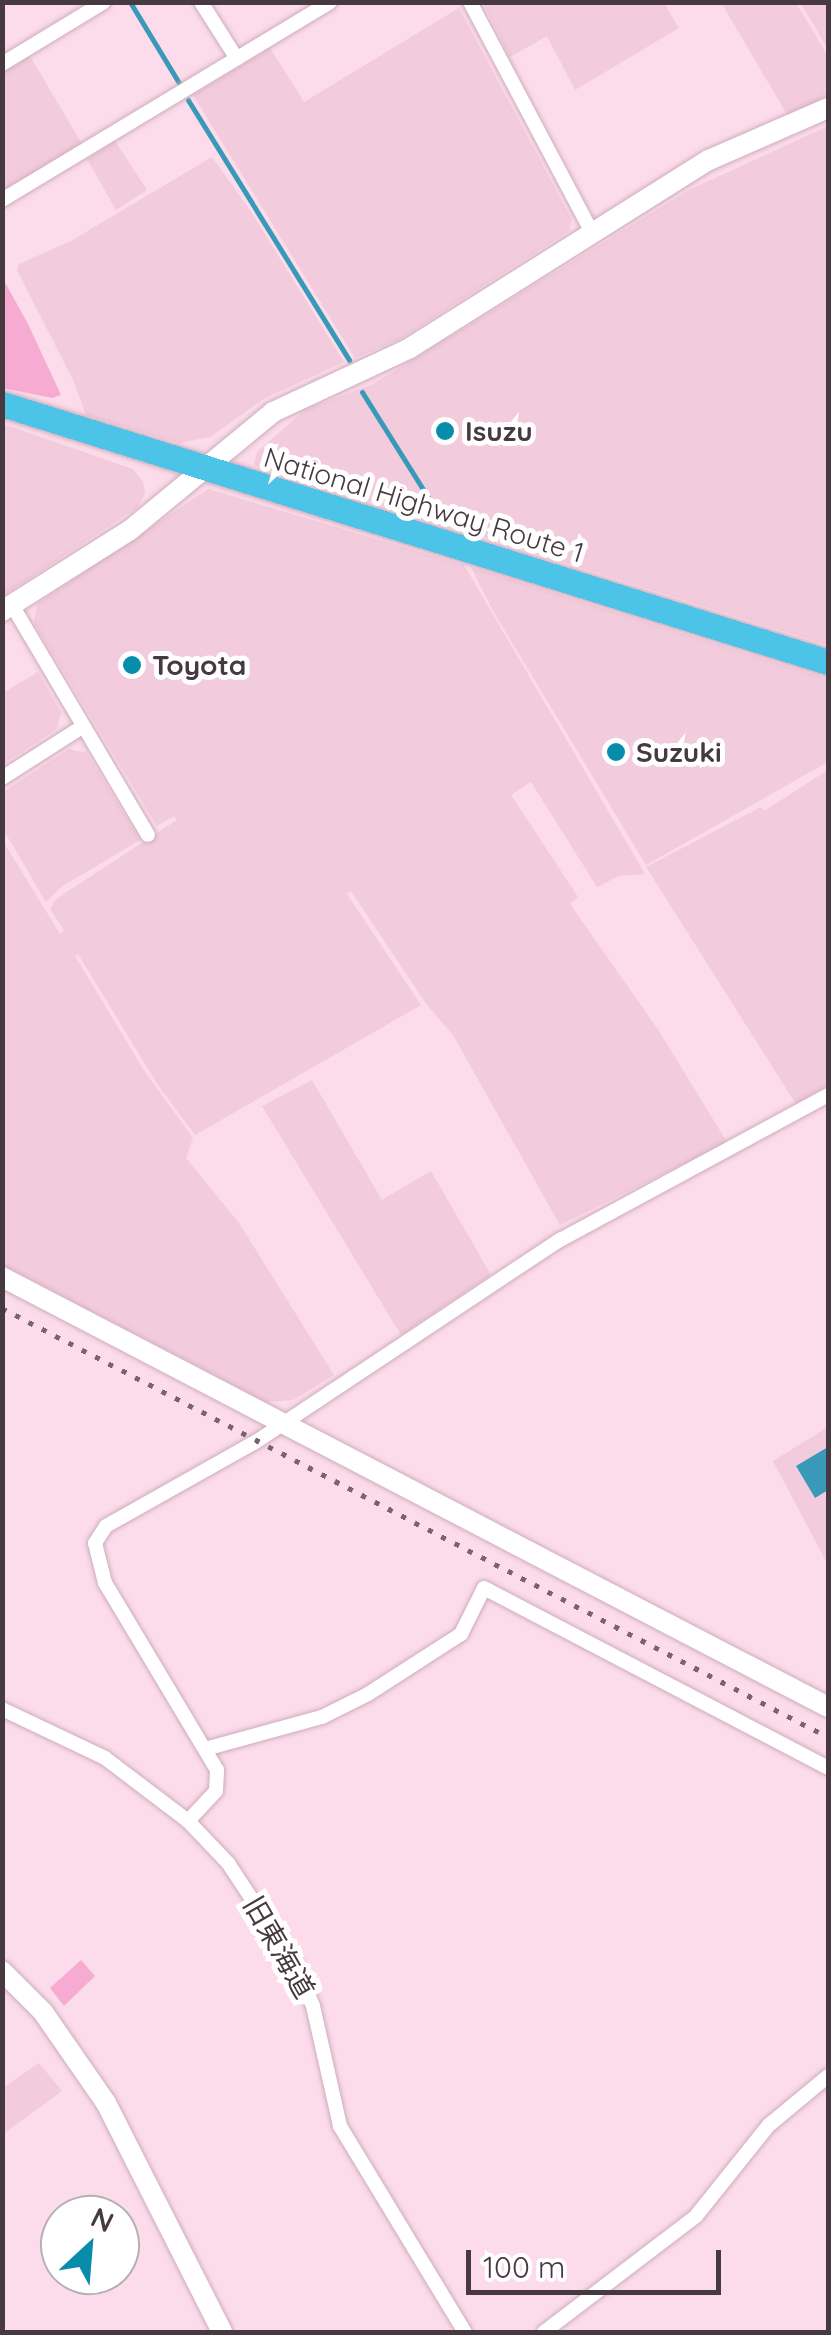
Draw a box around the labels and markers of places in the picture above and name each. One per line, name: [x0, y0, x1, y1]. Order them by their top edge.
place label: Isuzu: [465, 414, 533, 448]
marker: Isuzu: [434, 420, 456, 442]
place label: Toyota: [152, 648, 246, 682]
marker: Toyota: [121, 654, 143, 676]
place label: Suzuki: [636, 735, 722, 769]
marker: Suzuki: [605, 741, 627, 763]

